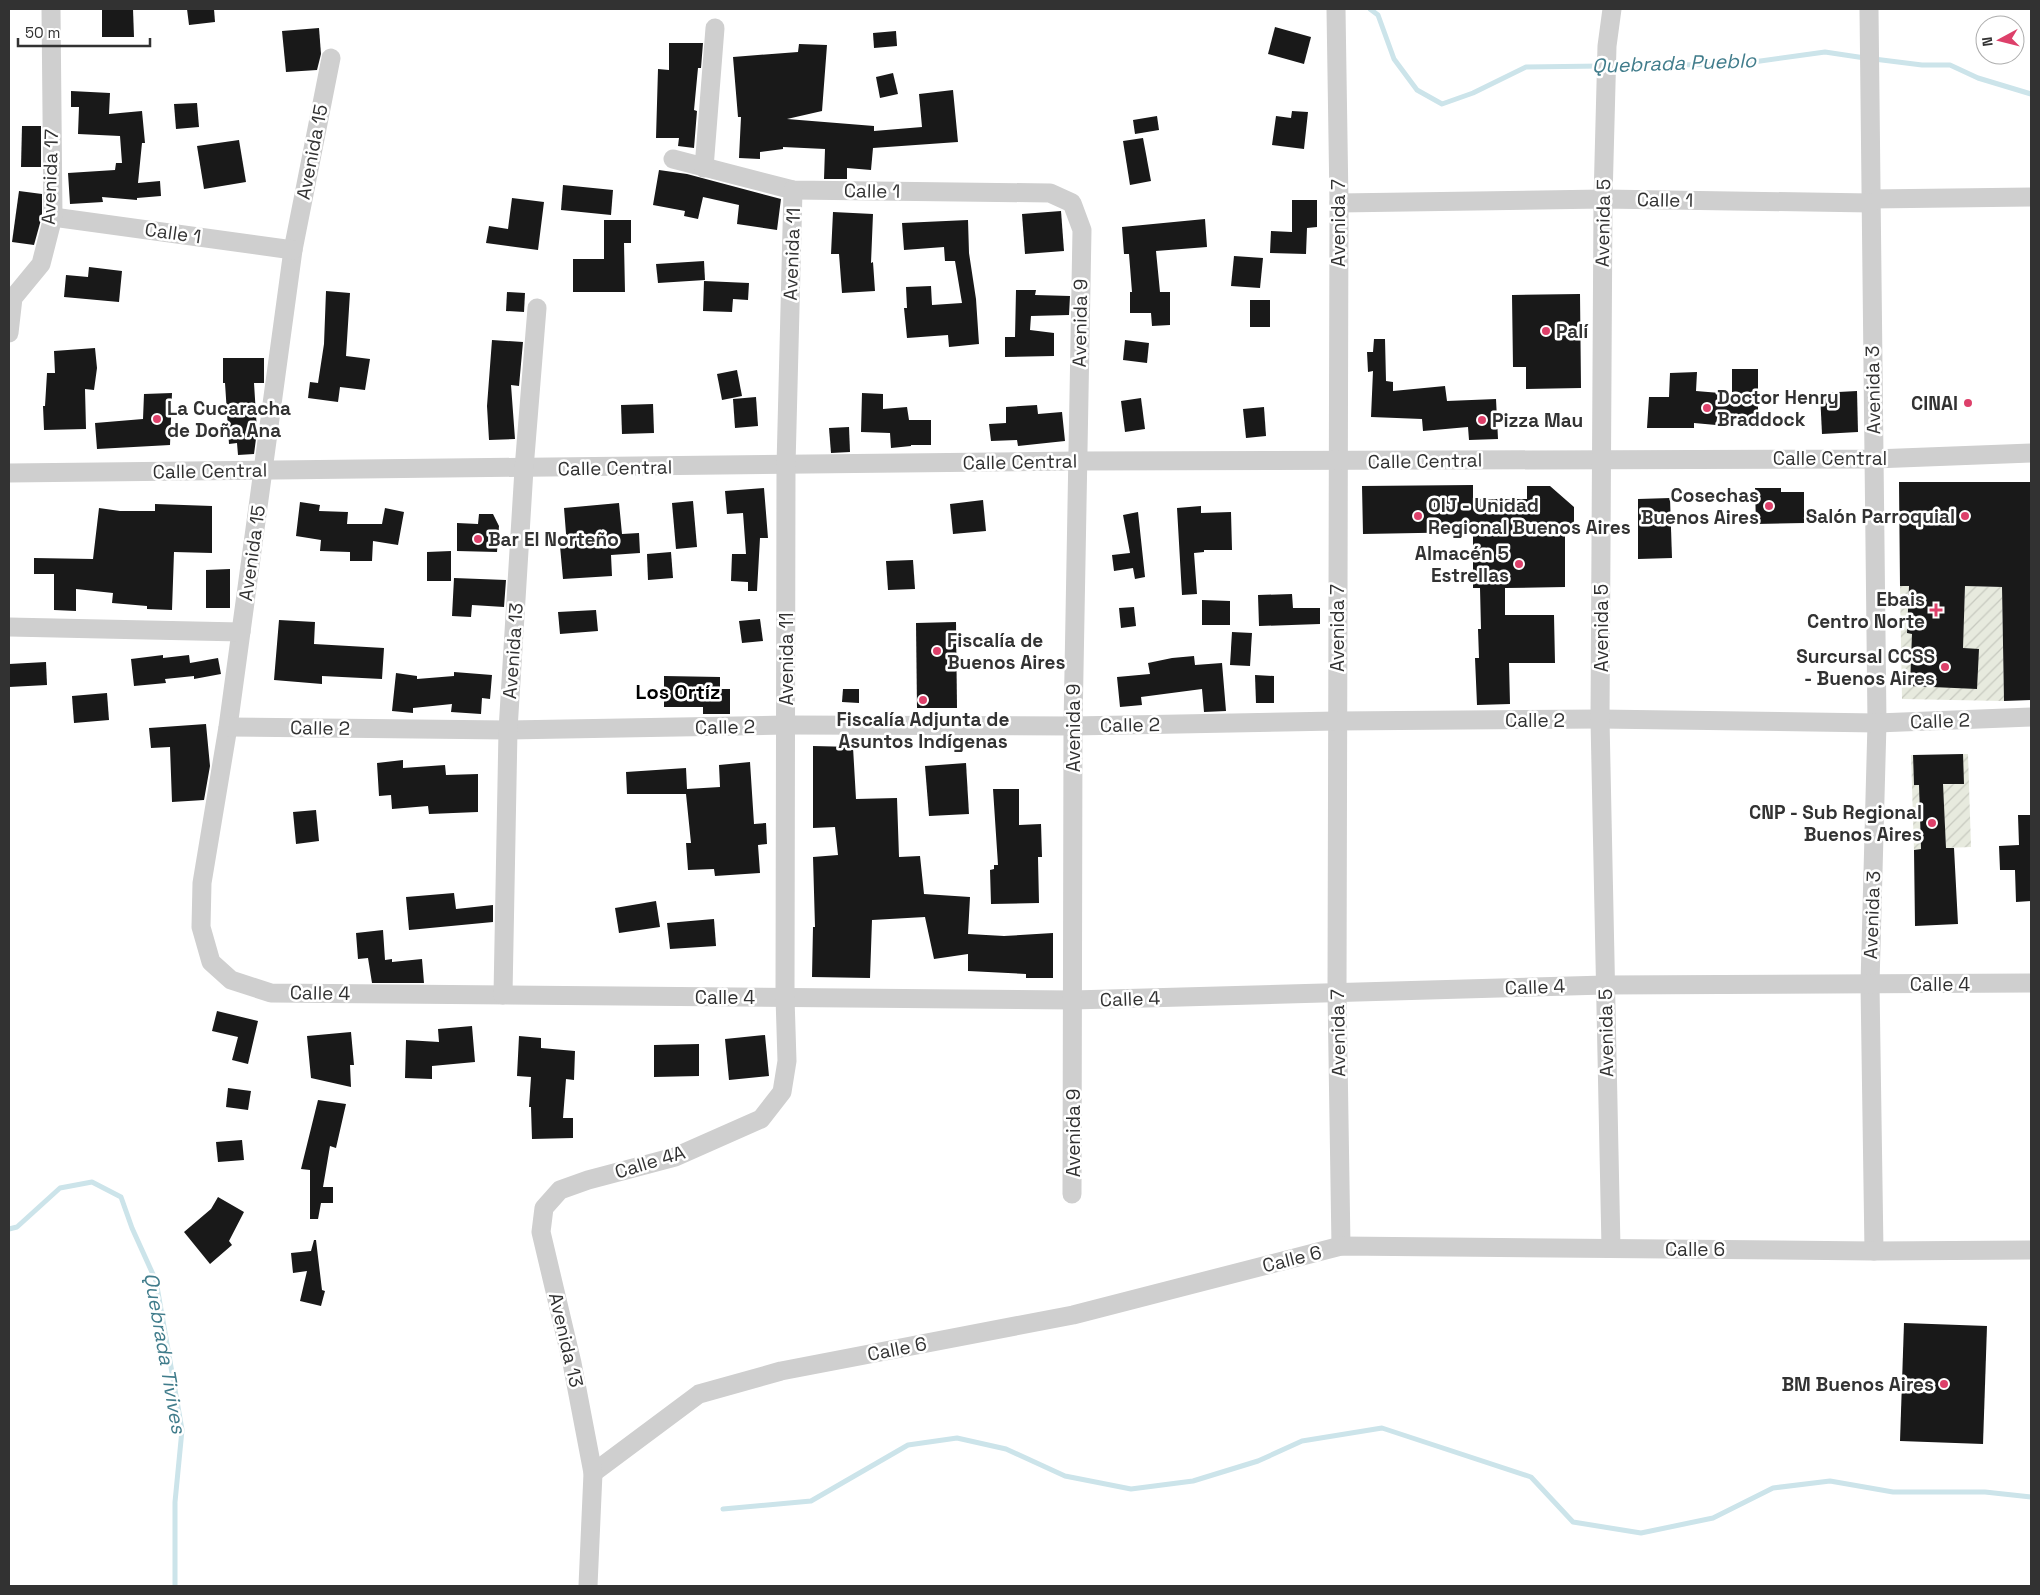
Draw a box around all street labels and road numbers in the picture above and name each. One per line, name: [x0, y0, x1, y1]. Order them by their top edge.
street label: Avenida 15: [291, 102, 333, 202]
street label: Avenida 17: [36, 128, 64, 225]
street label: Calle 1: [844, 178, 900, 204]
street label: Avenida 7: [1326, 179, 1351, 267]
street label: Avenida 5: [1590, 179, 1616, 267]
street label: Calle 1: [1637, 187, 1693, 213]
street label: Avenida 11: [778, 207, 806, 301]
street label: Calle 1: [143, 217, 203, 249]
street label: Avenida 9: [1067, 278, 1093, 368]
street label: Avenida 3: [1860, 346, 1886, 434]
street label: Calle Central: [1773, 446, 1887, 471]
street label: Calle Central: [1368, 448, 1482, 474]
street label: Calle Central: [963, 449, 1077, 475]
street label: Calle Central: [558, 455, 672, 481]
street label: Calle Central: [153, 458, 267, 484]
street label: Avenida 15: [233, 504, 271, 602]
street label: Avenida 7: [1325, 584, 1350, 672]
street label: Avenida 5: [1589, 584, 1614, 672]
street label: Avenida 13: [497, 602, 529, 700]
street label: Avenida 11: [774, 613, 799, 705]
street label: Avenida 9: [1061, 684, 1086, 772]
street label: Calle 2: [1910, 707, 1970, 735]
street label: Calle 2: [1505, 708, 1565, 733]
street label: Calle 2: [1100, 712, 1160, 738]
street label: Calle 2: [695, 714, 755, 740]
street label: Calle 2: [290, 715, 350, 741]
street label: Avenida 3: [1858, 870, 1886, 960]
street label: Calle 4: [1910, 972, 1970, 997]
street label: Calle 4: [1504, 973, 1566, 1001]
street label: Calle 4: [290, 980, 351, 1006]
street label: Calle 4: [695, 985, 755, 1010]
street label: Calle 4: [1099, 985, 1161, 1013]
street label: Avenida 7: [1325, 989, 1351, 1077]
street label: Avenida 5: [1593, 989, 1619, 1077]
street label: Avenida 9: [1061, 1089, 1086, 1177]
street label: Calle 4A: [612, 1139, 688, 1185]
street label: Calle 6: [1665, 1237, 1725, 1262]
street label: Calle 6: [1260, 1240, 1324, 1278]
street label: Avenida 13: [543, 1290, 589, 1390]
street label: Calle 6: [865, 1331, 929, 1367]

